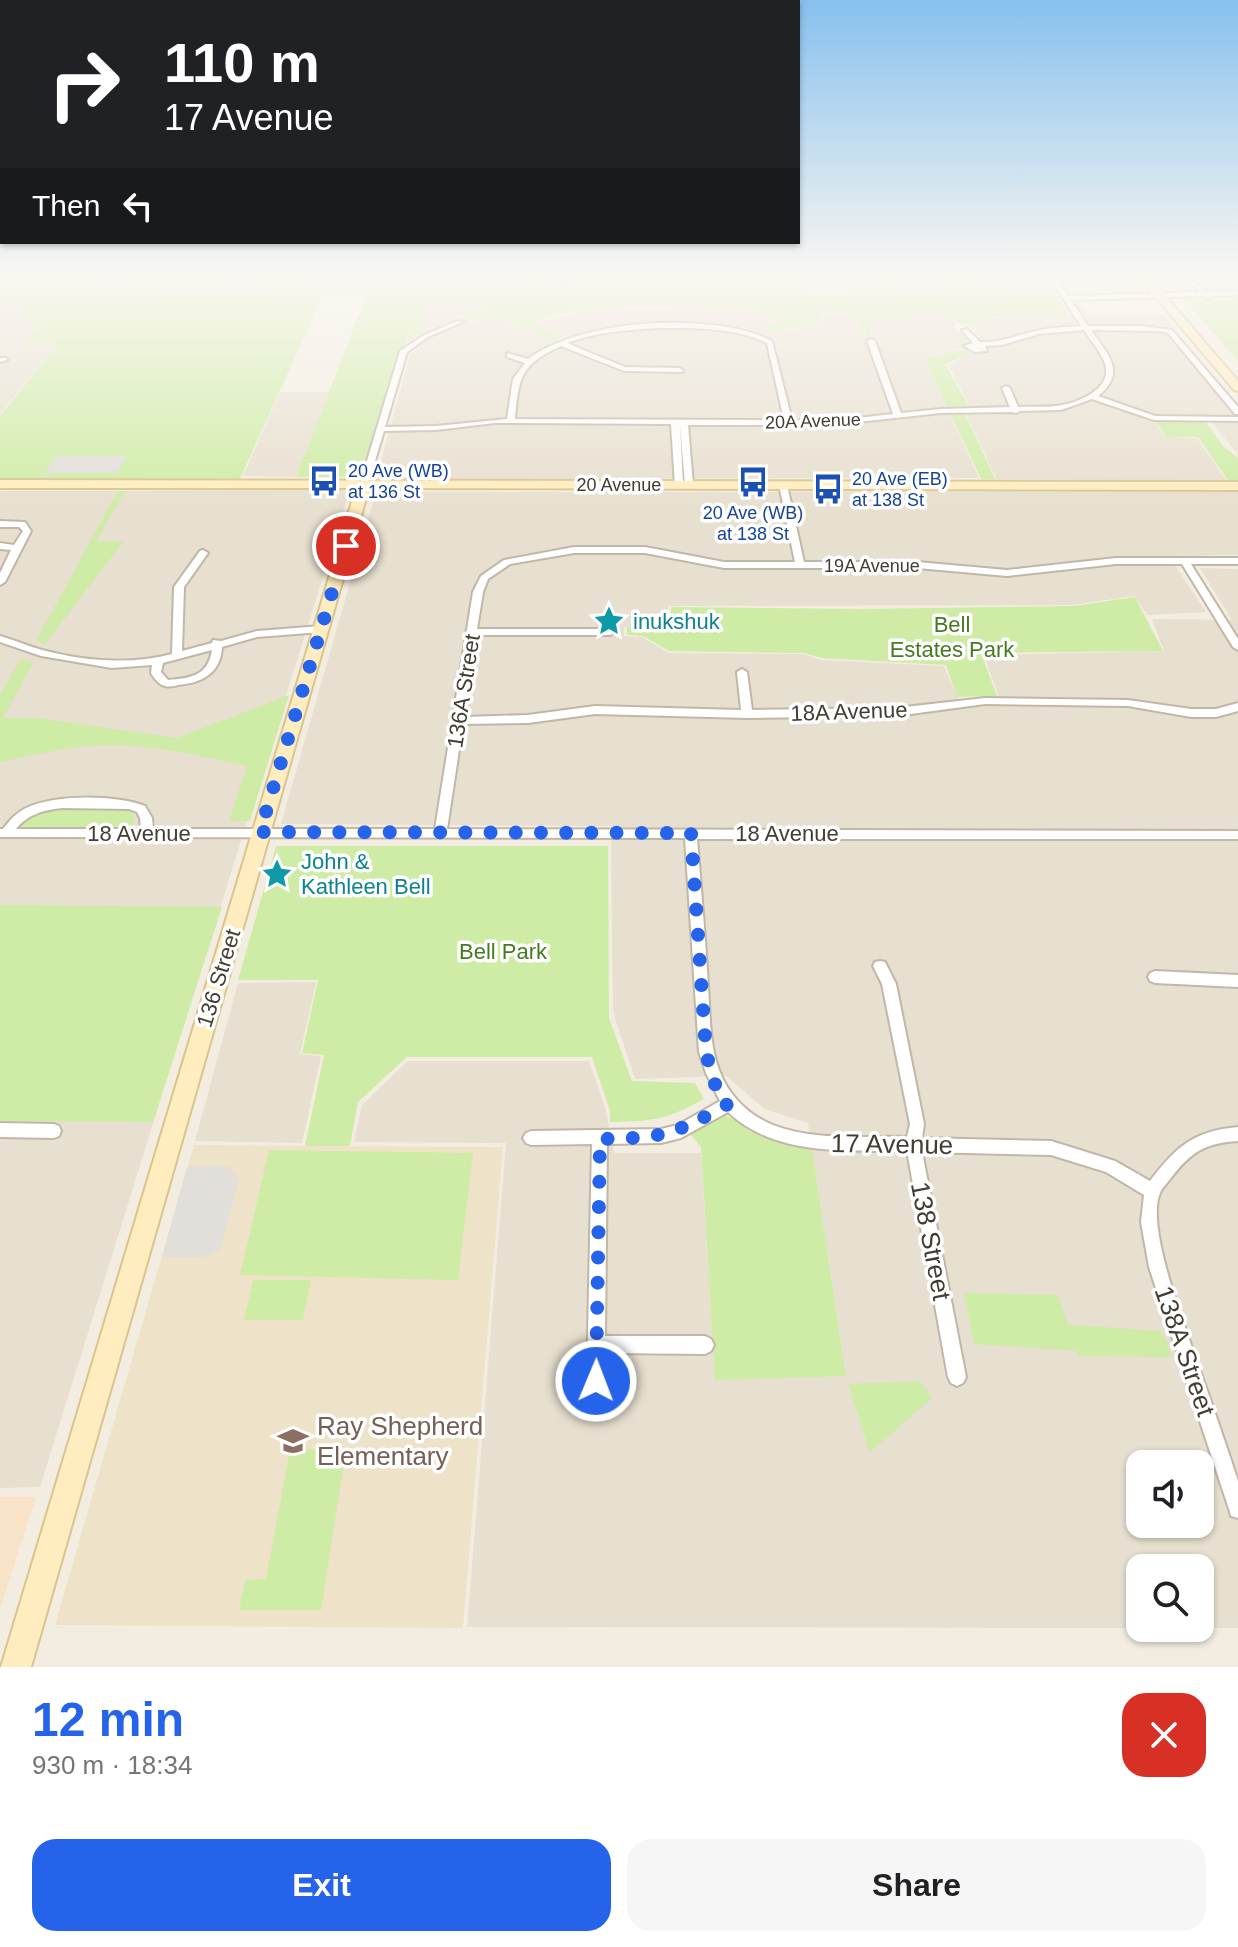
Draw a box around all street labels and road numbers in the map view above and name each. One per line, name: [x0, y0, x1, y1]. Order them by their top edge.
street label: 20A Avenue: [765, 409, 861, 433]
street label: 20 Avenue: [577, 475, 661, 495]
street label: 19A Avenue: [824, 556, 920, 576]
street label: 136A Street: [442, 632, 485, 750]
street label: 18A Avenue: [790, 697, 908, 726]
street label: 18 Avenue: [87, 821, 191, 846]
street label: 18 Avenue: [735, 821, 839, 846]
street label: 136 Street: [192, 926, 245, 1030]
street label: 17 Avenue: [831, 1128, 953, 1160]
street label: 138 Street: [905, 1179, 957, 1304]
street label: 138A Street: [1149, 1282, 1222, 1421]

